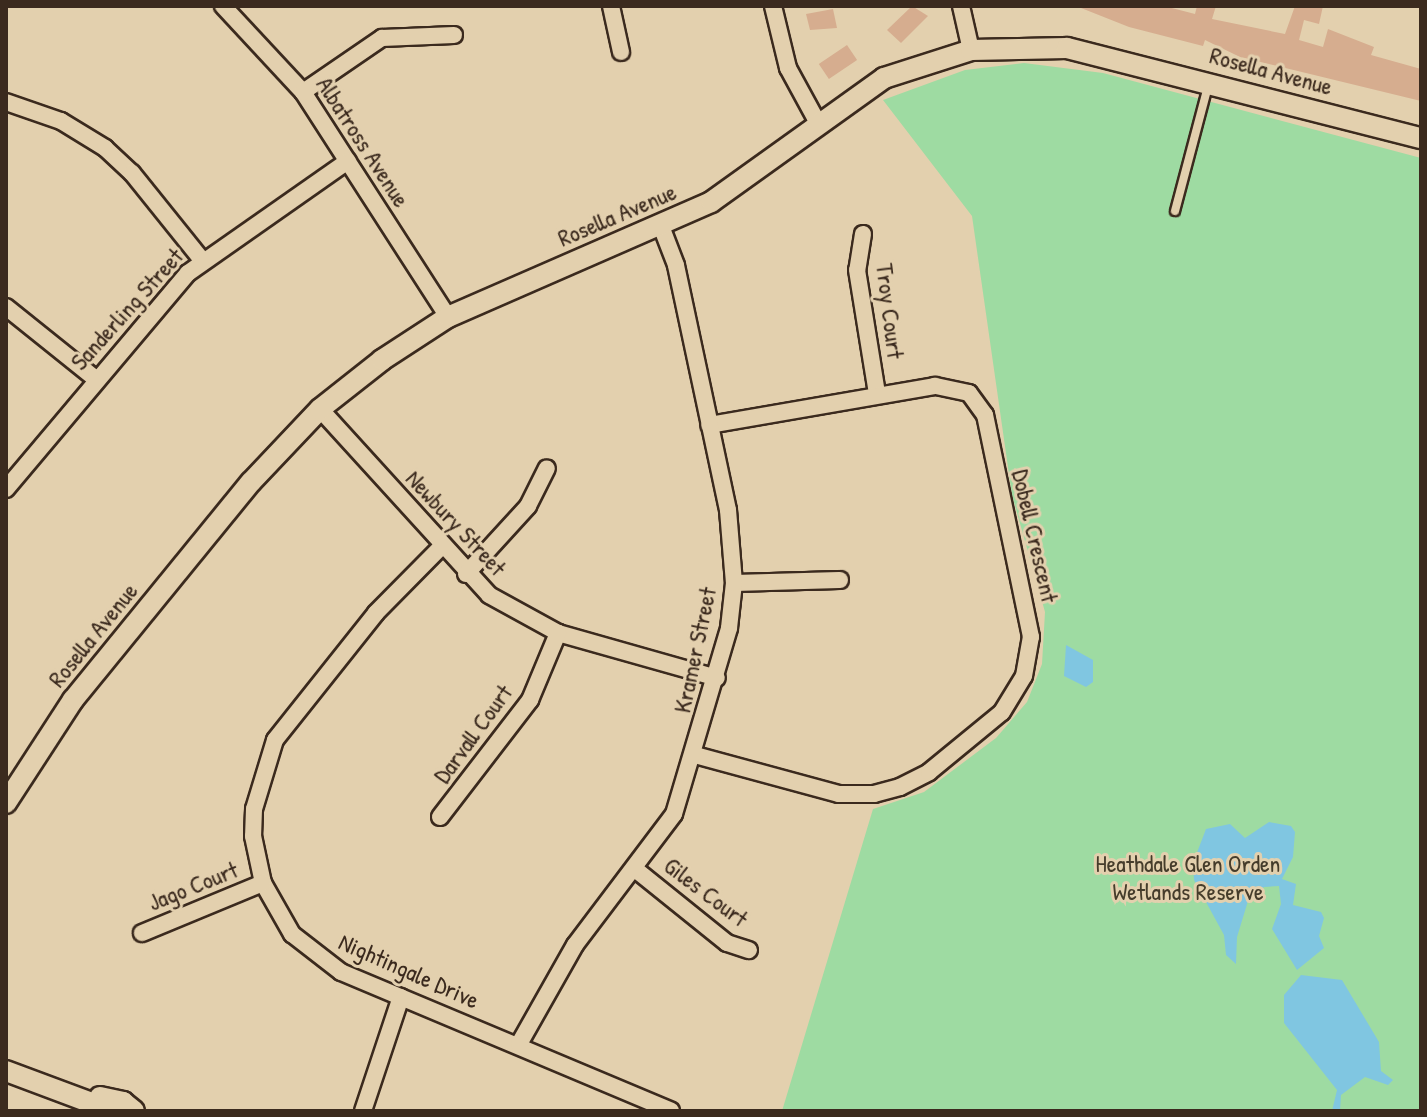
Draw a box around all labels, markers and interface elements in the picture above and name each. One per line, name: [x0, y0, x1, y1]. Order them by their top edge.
street label: Rosella Avenue: [1207, 41, 1335, 101]
street label: Albatross Avenue: [310, 71, 416, 213]
street label: Rosella Avenue: [554, 177, 680, 253]
street label: Sanderling Street: [65, 242, 189, 376]
street label: Troy Court: [870, 262, 910, 360]
street label: Newbury Street: [400, 464, 512, 582]
street label: Dobell Crescent: [1006, 467, 1064, 605]
street label: Rosella Avenue: [42, 577, 144, 693]
street label: Kramer Street: [668, 585, 722, 715]
street label: Darvall Court: [428, 679, 518, 789]
park label: Heathdale Glen Orden Wetlands Reserve: [1096, 850, 1280, 906]
street label: Giles Court: [658, 851, 754, 933]
street label: Jago Court: [144, 855, 242, 917]
street label: Nightingale Drive: [335, 927, 483, 1015]

